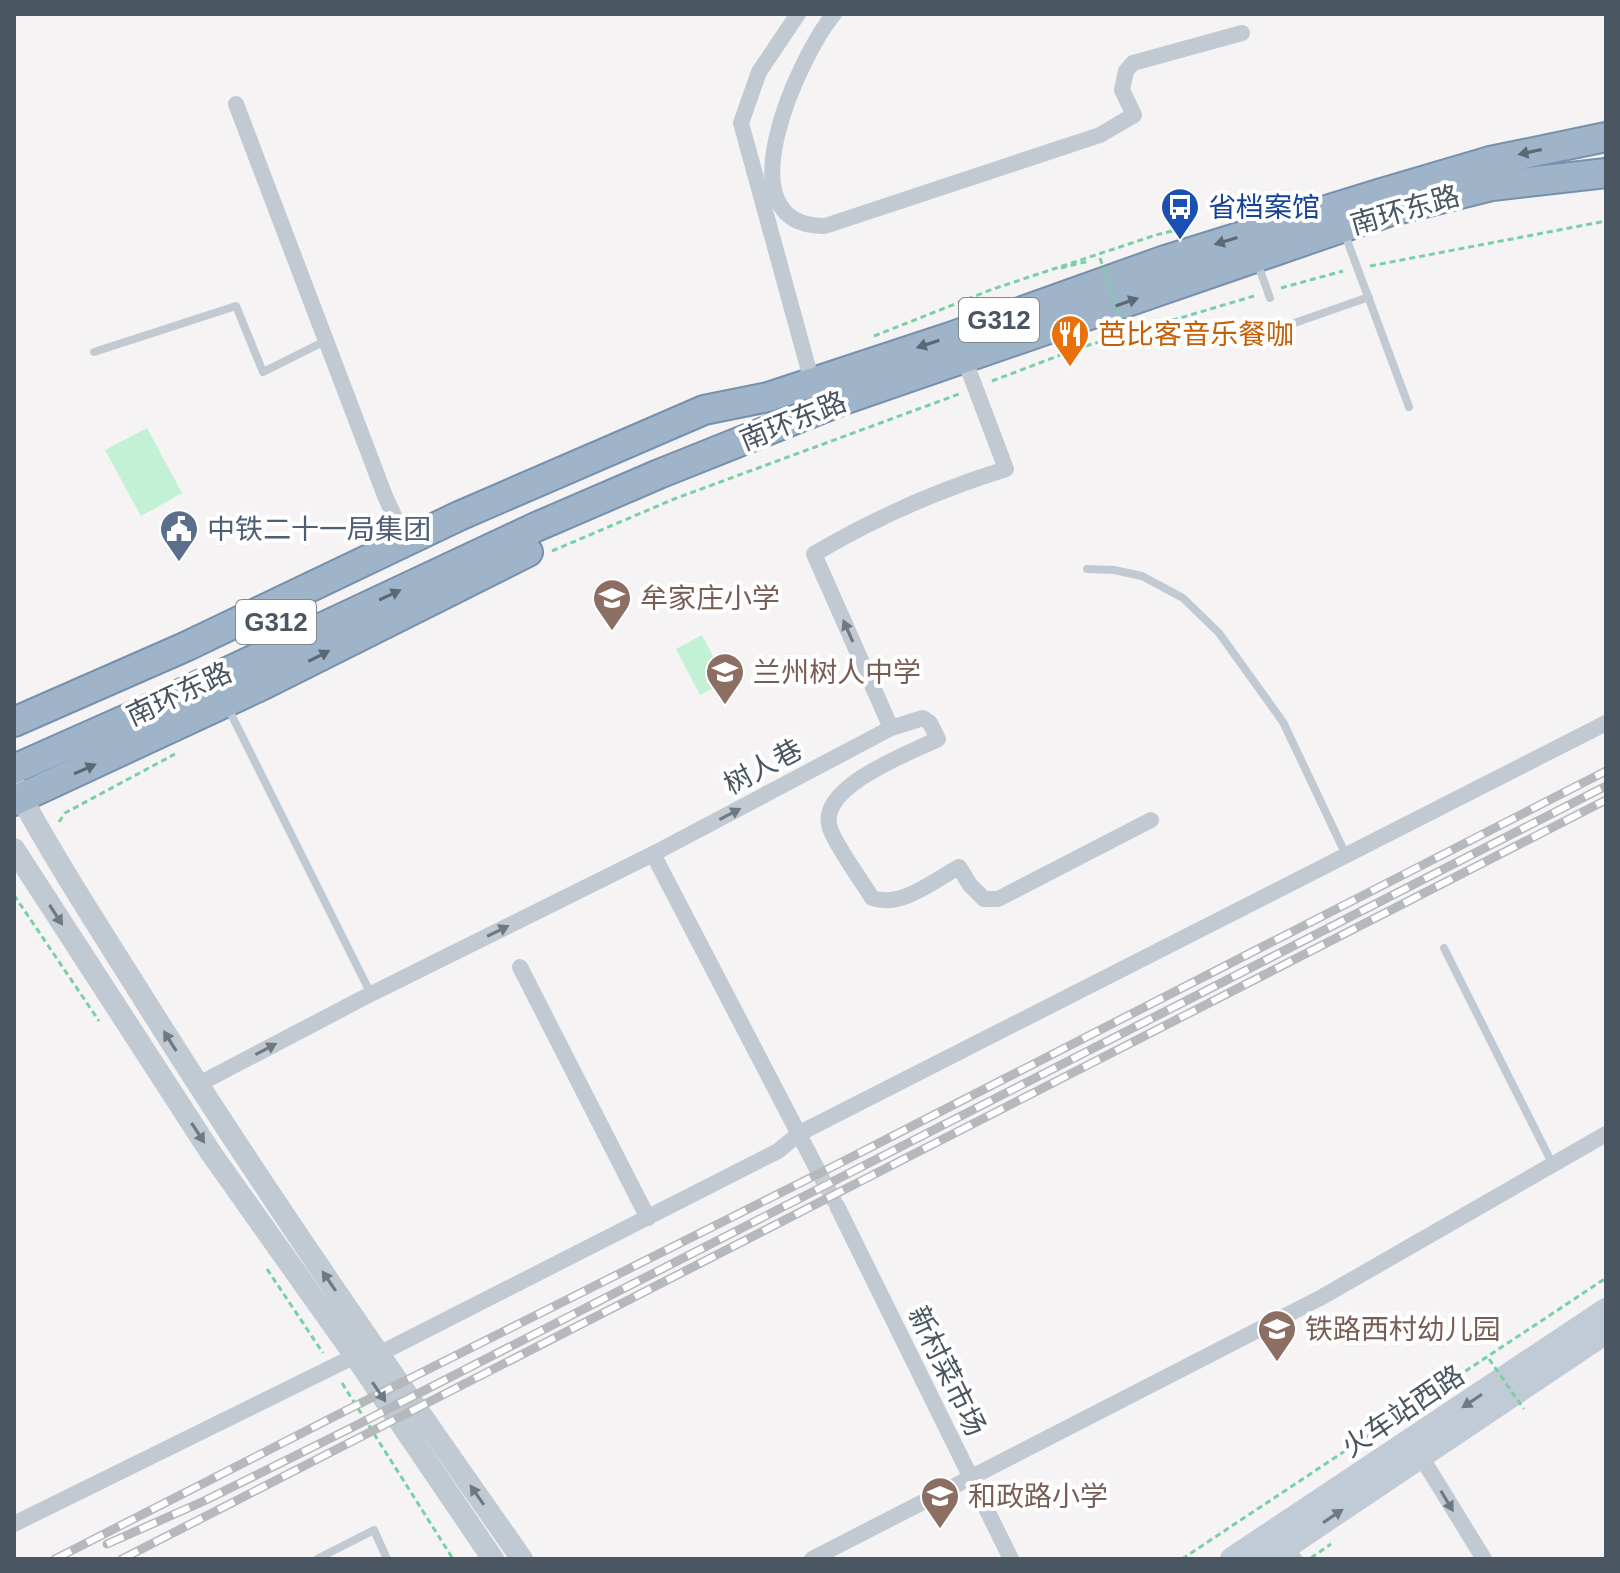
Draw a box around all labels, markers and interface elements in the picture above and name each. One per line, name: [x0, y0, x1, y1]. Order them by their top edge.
one-way arrow: [1517, 146, 1542, 159]
street label: 南环东路: [1347, 180, 1463, 240]
bus stop icon: 省档案馆: [1159, 186, 1201, 241]
place label: 省档案馆: [1208, 192, 1320, 223]
one-way arrow: [1214, 235, 1238, 248]
one-way arrow: [1115, 295, 1139, 307]
road number: G312: [959, 298, 1039, 342]
restaurant icon: 芭比客音乐餐咖: [1049, 313, 1091, 368]
place label: 芭比客音乐餐咖: [1098, 319, 1294, 350]
one-way arrow: [915, 339, 939, 351]
street label: 南环东路: [735, 386, 851, 456]
public building icon: 中铁二十一局集团: [158, 508, 200, 563]
place label: 中铁二十一局集团: [207, 514, 431, 545]
school or university icon: 牟家庄小学: [591, 577, 633, 632]
place label: 牟家庄小学: [640, 583, 780, 614]
one-way arrow: [378, 588, 402, 602]
road number: G312: [236, 600, 316, 644]
one-way arrow: [842, 620, 855, 643]
one-way arrow: [308, 649, 331, 663]
school or university icon: 兰州树人中学: [704, 651, 746, 706]
street label: 南环东路: [122, 656, 236, 732]
place label: 兰州树人中学: [753, 657, 921, 688]
street label: 树人巷: [719, 734, 807, 800]
one-way arrow: [73, 762, 97, 776]
one-way arrow: [719, 807, 741, 821]
one-way arrow: [49, 904, 64, 925]
one-way arrow: [487, 924, 510, 938]
one-way arrow: [163, 1030, 177, 1052]
one-way arrow: [255, 1042, 278, 1056]
one-way arrow: [190, 1122, 205, 1143]
one-way arrow: [323, 1270, 337, 1292]
street label: 新村菜市场: [902, 1301, 992, 1441]
school or university icon: 铁路西村幼儿园: [1256, 1308, 1298, 1363]
place label: 铁路西村幼儿园: [1305, 1314, 1501, 1345]
street label: 火车站西路: [1336, 1359, 1470, 1463]
one-way arrow: [371, 1381, 386, 1402]
one-way arrow: [1461, 1393, 1482, 1408]
school or university icon: 和政路小学: [919, 1475, 961, 1530]
place label: 和政路小学: [968, 1481, 1108, 1512]
one-way arrow: [470, 1485, 485, 1506]
one-way arrow: [1440, 1490, 1454, 1512]
one-way arrow: [1323, 1509, 1344, 1524]

